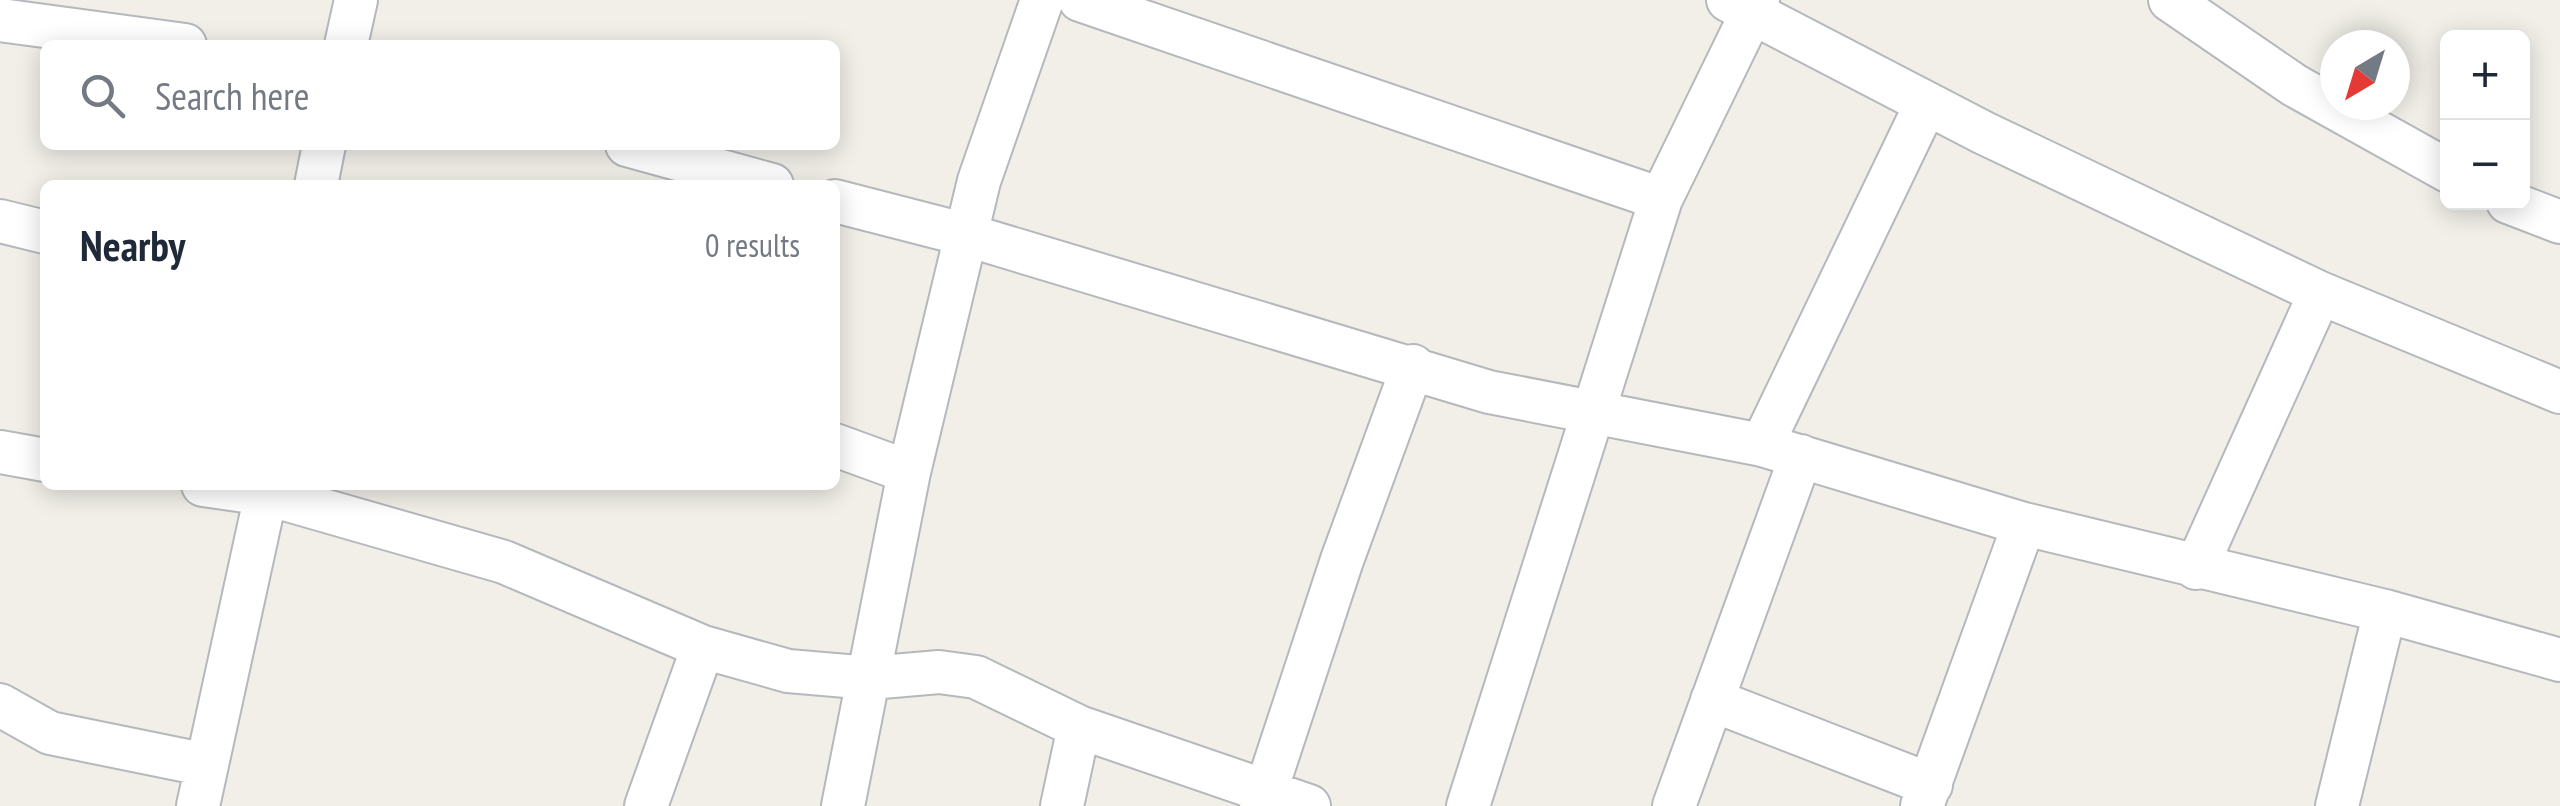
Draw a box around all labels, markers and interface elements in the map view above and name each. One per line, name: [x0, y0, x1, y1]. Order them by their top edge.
north arrow: [2320, 30, 2410, 120]
map controls: [2440, 30, 2530, 210]
button: +: [2440, 30, 2530, 120]
search box: [40, 40, 840, 150]
icon: search: [75, 68, 130, 123]
text: Search here: [155, 71, 309, 120]
button: −: [2440, 120, 2530, 210]
text: Nearby: [80, 218, 185, 273]
text: 0 results: [705, 224, 800, 266]

